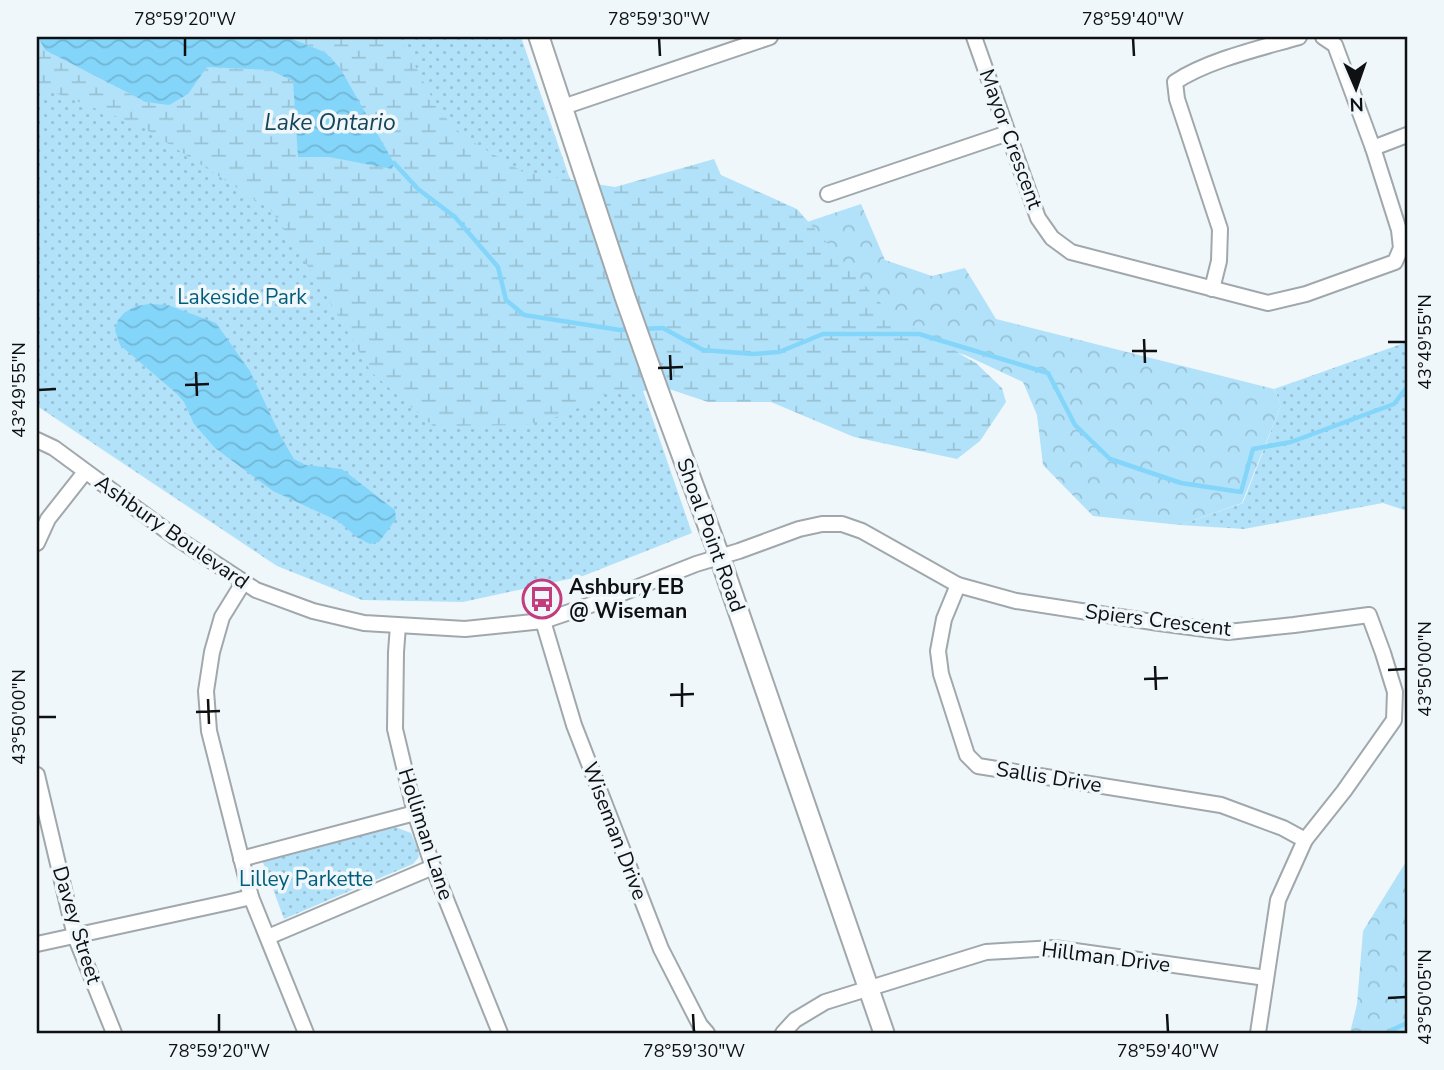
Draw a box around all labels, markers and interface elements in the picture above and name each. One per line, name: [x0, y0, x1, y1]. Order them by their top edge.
text: 78°59'20"W: [134, 7, 236, 31]
text: 78°59'30"W: [608, 7, 710, 31]
text: 78°59'40"W: [1082, 7, 1184, 31]
north arrow: [1322, 52, 1392, 122]
street label: Mayor Crescent: [973, 65, 1050, 213]
text: N: [1349, 91, 1364, 117]
water label: Lake Ontario: [264, 107, 396, 138]
park label: Lakeside Park: [177, 283, 307, 311]
text: 43°49'55"N: [1413, 294, 1437, 390]
text: 43°49'55"N: [7, 342, 31, 438]
street label: Shoal Point Road: [670, 454, 752, 616]
street label: Ashbury Boulevard: [90, 468, 254, 596]
place label: Ashbury EB @ Wiseman: [569, 573, 687, 625]
bus stop icon: Ashbury EB @ Wiseman: [521, 578, 563, 620]
street label: Spiers Crescent: [1083, 597, 1233, 643]
text: 43°50'00"N: [1413, 621, 1437, 717]
text: 43°50'00"N: [7, 669, 31, 765]
street label: Sallis Drive: [994, 755, 1104, 799]
street label: Wiseman Drive: [576, 758, 654, 904]
street label: Holliman Lane: [392, 765, 460, 903]
street label: Davey Street: [46, 863, 108, 988]
park label: Lilley Parkette: [239, 865, 373, 893]
street label: Hillman Drive: [1040, 935, 1172, 979]
text: 43°50'05"N: [1413, 949, 1437, 1045]
text: 78°59'20"W: [168, 1039, 270, 1063]
text: 78°59'30"W: [643, 1039, 745, 1063]
text: 78°59'40"W: [1117, 1039, 1219, 1063]

